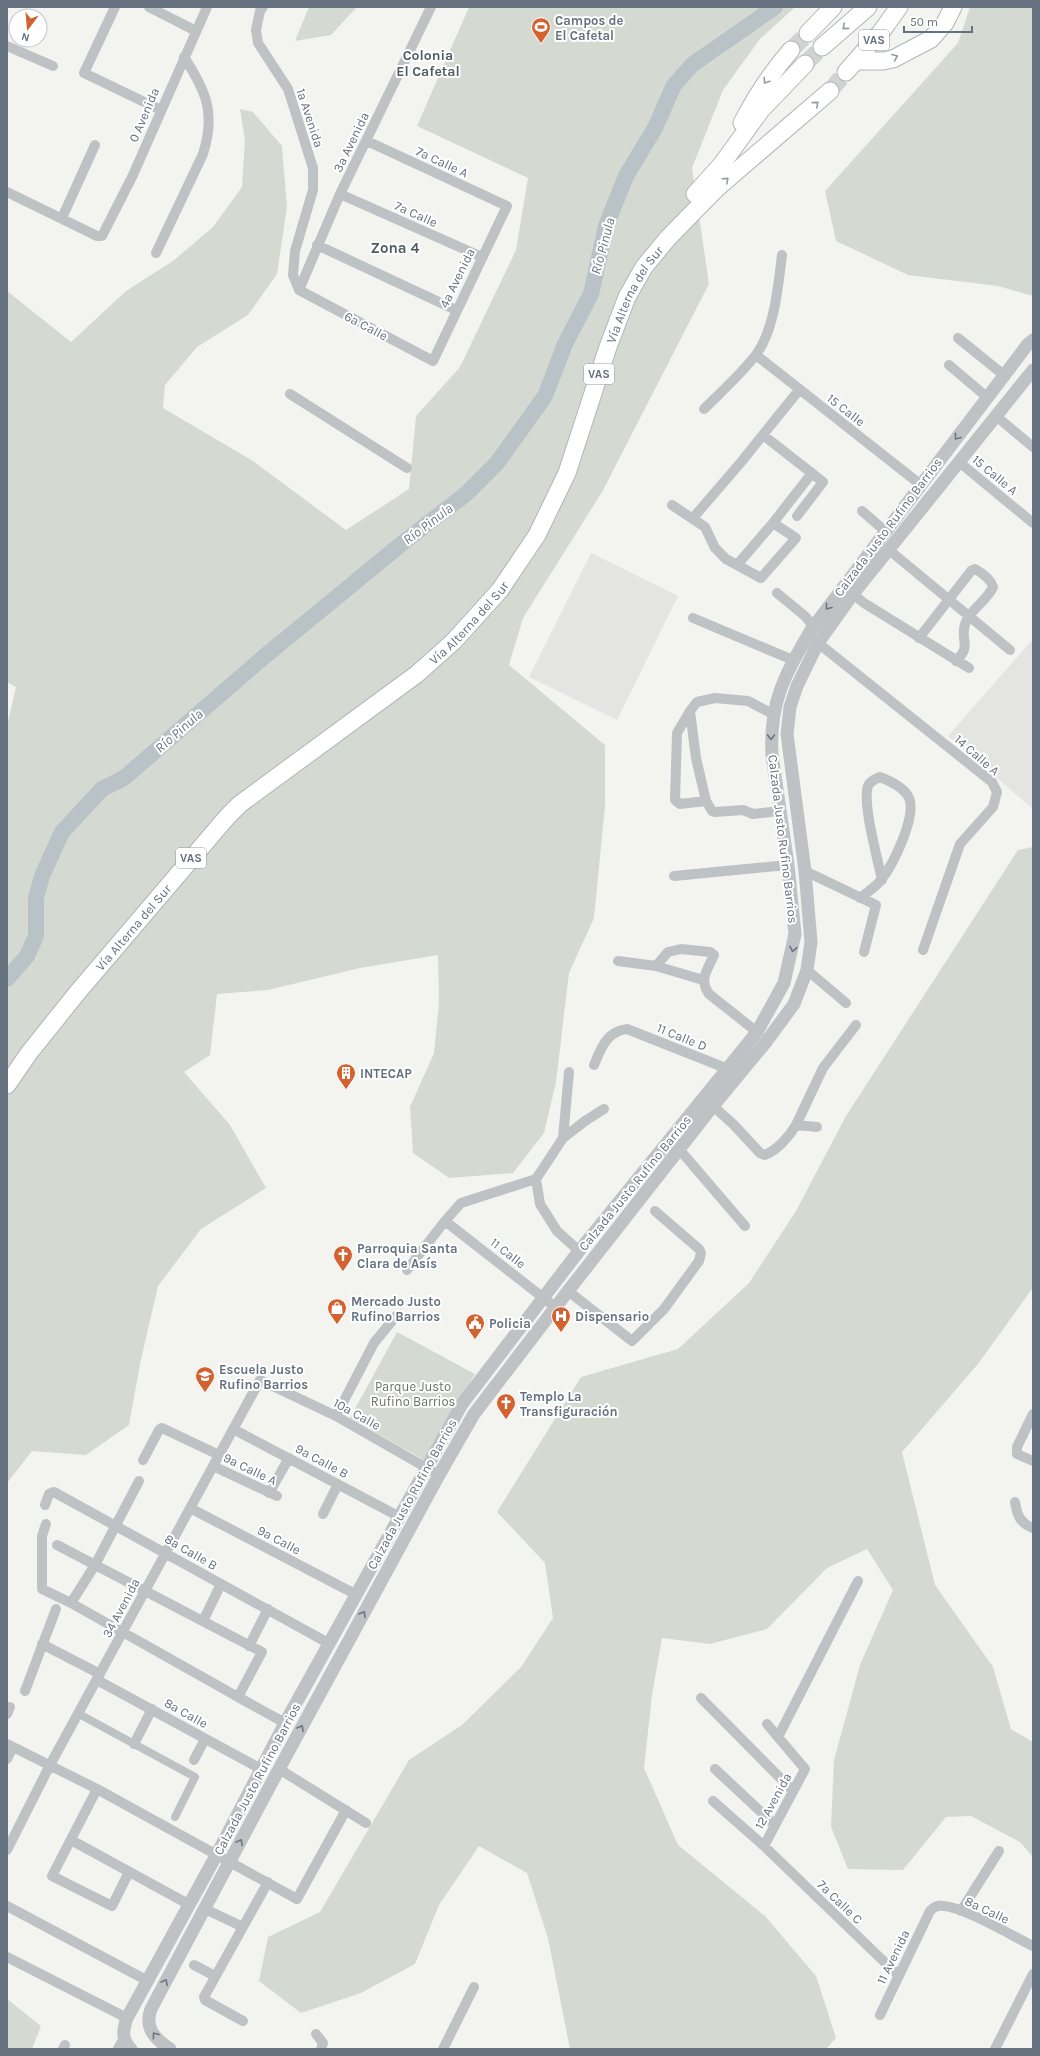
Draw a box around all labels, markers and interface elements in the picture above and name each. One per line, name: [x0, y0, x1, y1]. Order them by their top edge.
north arrow: [8, 8, 48, 48]
scale bar: [904, 8, 972, 34]
place label: Campos de El Cafetal: [555, 13, 624, 43]
text: 50 m: [910, 15, 938, 29]
sports icon: Campos de El Cafetal: [530, 16, 552, 44]
one-way arrow: [843, 23, 850, 30]
text: N: [20, 30, 31, 44]
road number: VAS: [859, 30, 889, 50]
district label: Colonia El Cafetal: [396, 47, 460, 80]
one-way arrow: [891, 54, 898, 62]
one-way arrow: [764, 76, 771, 83]
street label: 0 Avenida: [126, 85, 162, 145]
street label: 1a Avenida: [293, 86, 327, 150]
one-way arrow: [811, 101, 818, 108]
street label: 3a Avenida: [330, 110, 372, 174]
street label: 7a Calle A: [413, 143, 471, 181]
one-way arrow: [721, 178, 728, 185]
street label: 7a Calle: [392, 198, 440, 230]
water label: Río Pinula: [587, 216, 619, 276]
district label: Zona 4: [371, 239, 419, 257]
street label: Vía Alterna del Sur: [603, 242, 666, 345]
street label: 4a Avenida: [436, 246, 478, 310]
street label: 6a Calle: [342, 308, 390, 344]
road number: VAS: [584, 364, 614, 384]
street label: 15 Calle: [824, 391, 868, 430]
one-way arrow: [954, 433, 962, 440]
street label: 15 Calle A: [969, 452, 1021, 499]
street label: Calzada Justo Rufino Barrios: [831, 455, 945, 599]
water label: Río Pinula: [400, 500, 456, 548]
street label: Vía Alterna del Sur: [426, 578, 511, 667]
one-way arrow: [825, 603, 832, 610]
water label: Río Pinula: [152, 706, 206, 756]
street label: 14 Calle A: [952, 732, 1003, 779]
one-way arrow: [767, 734, 776, 740]
street label: Calzada Justo Rufino Barrios: [765, 754, 801, 924]
road number: VAS: [176, 848, 206, 868]
street label: Vía Alterna del Sur: [92, 881, 174, 973]
one-way arrow: [789, 946, 797, 952]
street label: 11 Calle D: [655, 1020, 709, 1054]
building icon: INTECAP: [335, 1062, 357, 1090]
place label: INTECAP: [360, 1066, 412, 1081]
street label: Calzada Justo Rufino Barrios: [576, 1112, 694, 1254]
street label: 11 Calle: [487, 1235, 529, 1272]
place label: Parroquia Santa Clara de Asís: [357, 1241, 458, 1271]
church icon: Parroquia Santa Clara de Asís: [332, 1244, 354, 1272]
place label: Mercado Justo Rufino Barrios: [351, 1294, 441, 1324]
shop icon: Mercado Justo Rufino Barrios: [326, 1297, 348, 1325]
hospital icon: Dispensario: [550, 1305, 572, 1333]
place label: Dispensario: [575, 1309, 649, 1324]
public building icon: Policia: [464, 1312, 486, 1340]
place label: Policia: [489, 1316, 531, 1331]
place label: Escuela Justo Rufino Barrios: [219, 1362, 308, 1392]
school or university icon: Escuela Justo Rufino Barrios: [194, 1365, 216, 1393]
park label: Parque Justo Rufino Barrios: [371, 1379, 455, 1409]
place label: Templo La Transfiguración: [520, 1389, 618, 1419]
church icon: Templo La Transfiguración: [495, 1392, 517, 1420]
street label: 10a Calle: [331, 1395, 383, 1433]
street label: Calzada Justo Rufino Barrios: [364, 1416, 460, 1572]
street label: 9a Calle B: [293, 1441, 351, 1481]
street label: 9a Calle A: [221, 1450, 280, 1489]
street label: 9a Calle: [255, 1522, 303, 1558]
street label: 8a Calle B: [162, 1531, 220, 1573]
street label: 34 Avenida: [99, 1576, 143, 1640]
one-way arrow: [359, 1611, 366, 1618]
street label: 8a Calle: [162, 1695, 211, 1731]
street label: Calzada Justo Rufino Barrios: [211, 1700, 304, 1857]
one-way arrow: [297, 1725, 304, 1732]
street label: 12 Avenida: [751, 1770, 795, 1832]
one-way arrow: [235, 1839, 242, 1846]
street label: 7a Calle C: [814, 1877, 866, 1927]
street label: 8a Calle: [962, 1893, 1012, 1927]
street label: 11 Avenida: [873, 1927, 913, 1987]
one-way arrow: [160, 1978, 168, 1986]
one-way arrow: [153, 2033, 160, 2040]

